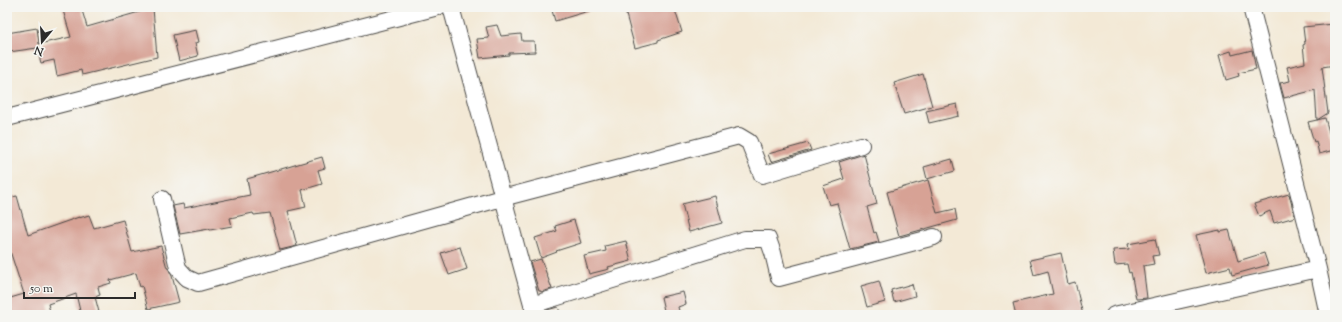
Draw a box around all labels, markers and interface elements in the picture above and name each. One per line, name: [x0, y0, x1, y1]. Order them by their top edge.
north arrow: [22, 22, 62, 62]
text: N: [32, 42, 47, 60]
scale bar: [24, 274, 135, 300]
text: 50 m: [29, 280, 53, 298]

